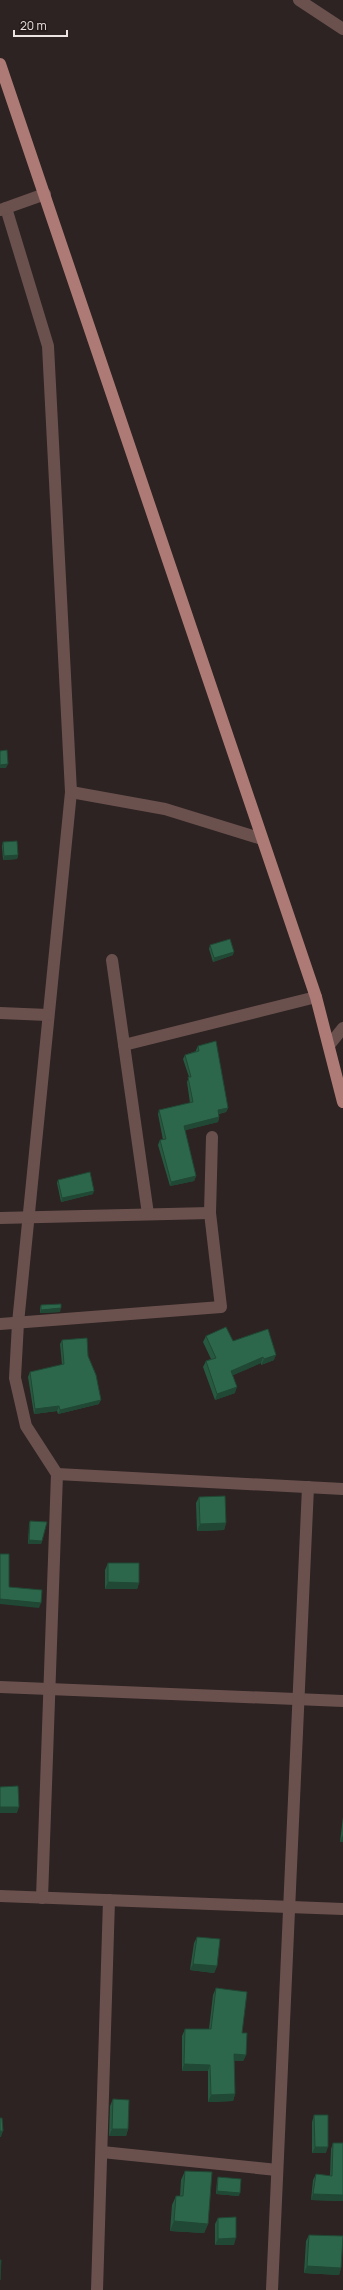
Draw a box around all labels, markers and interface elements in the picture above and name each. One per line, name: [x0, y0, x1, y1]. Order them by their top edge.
scale bar: [14, 12, 67, 38]
text: 20 m: [20, 17, 47, 34]

